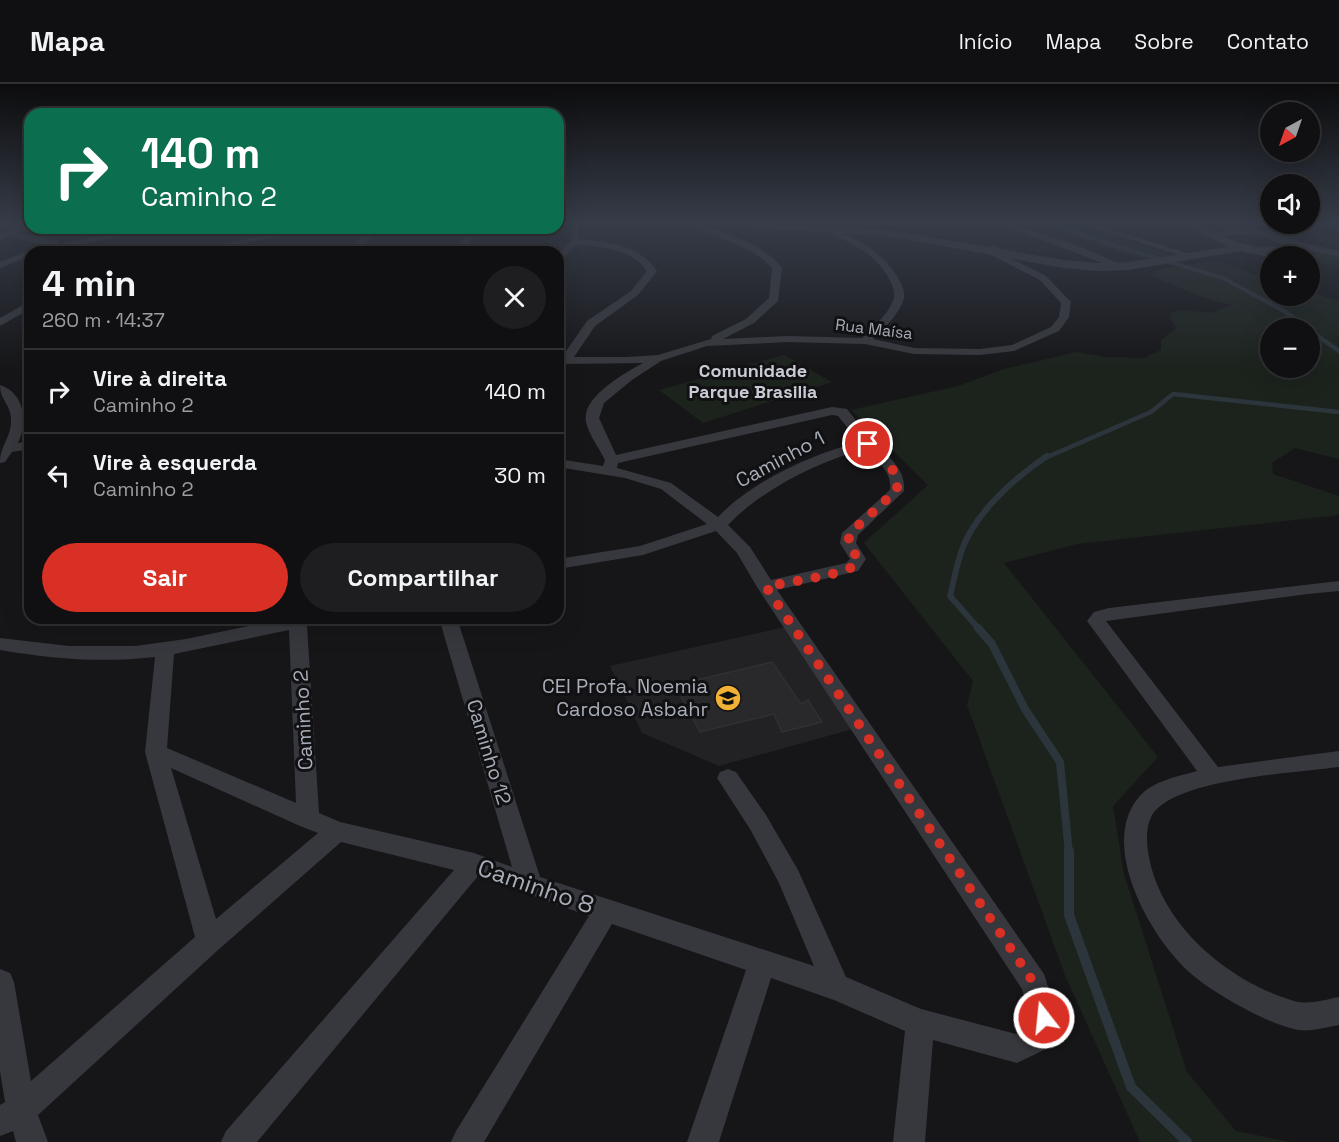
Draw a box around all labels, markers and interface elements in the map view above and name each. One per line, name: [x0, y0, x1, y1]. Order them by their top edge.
text: Mapa: [30, 23, 105, 59]
text: Início: [959, 28, 1012, 55]
text: Mapa: [1045, 28, 1101, 55]
text: Sobre: [1134, 28, 1194, 55]
text: Contato: [1227, 28, 1309, 55]
north arrow: [1260, 102, 1320, 162]
map controls: [1260, 102, 1320, 378]
text: 140 m: [141, 127, 260, 180]
icon: right: [42, 132, 120, 210]
button: sound: [1260, 174, 1320, 234]
text: Caminho 2: [141, 179, 277, 214]
button: +: [1260, 246, 1320, 306]
text: 4 min: [42, 261, 137, 307]
button: close: [483, 266, 546, 329]
text: 260 m · 14:37: [42, 307, 165, 333]
street label: Rua Maísa: [834, 314, 914, 344]
button: −: [1260, 318, 1320, 378]
district label: Comunidade Parque Brasilia: [689, 359, 818, 403]
text: Vire à direita: [93, 364, 227, 392]
icon: right: [42, 375, 75, 408]
text: 140 m: [484, 377, 546, 405]
text: Caminho 2: [93, 392, 194, 418]
pin: [842, 418, 893, 469]
street label: Caminho 1: [731, 425, 829, 493]
icon: arrive: [851, 427, 884, 460]
text: Vire à esquerda: [93, 448, 257, 476]
icon: left: [42, 459, 75, 492]
text: 30 m: [494, 461, 546, 489]
text: Caminho 2: [93, 476, 194, 502]
button: Sair: [42, 543, 288, 612]
button: Compartilhar: [300, 543, 546, 612]
street label: Caminho 2: [287, 669, 319, 771]
place label: CEI Profa. Noemia Cardoso Asbahr: [542, 673, 708, 722]
school or university icon: CEI Profa. Noemia Cardoso Asbahr: [713, 683, 743, 713]
street label: Caminho 12: [461, 696, 517, 808]
street label: Caminho 8: [474, 852, 598, 920]
position arrow: [1012, 986, 1076, 1050]

